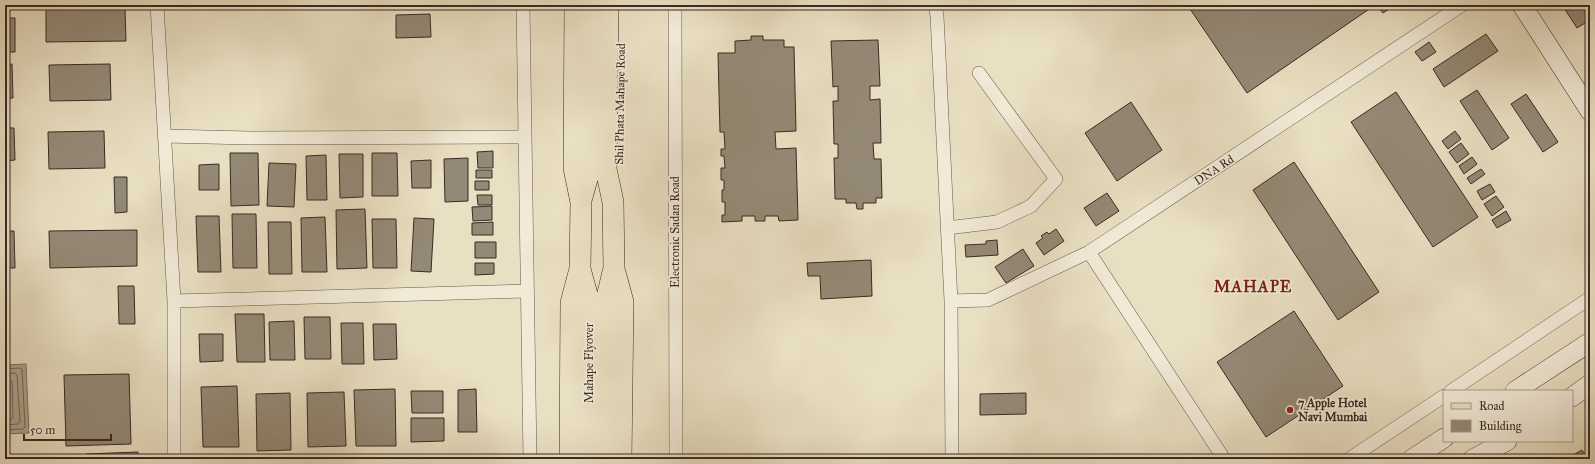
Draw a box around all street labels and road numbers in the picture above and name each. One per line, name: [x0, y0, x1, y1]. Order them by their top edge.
street label: Shil Phata Mahape Road: [612, 43, 628, 165]
street label: DNA Rd: [1192, 152, 1236, 188]
street label: Electronic Sadan Road: [668, 176, 682, 288]
street label: Mahape Flyover: [582, 322, 596, 403]

